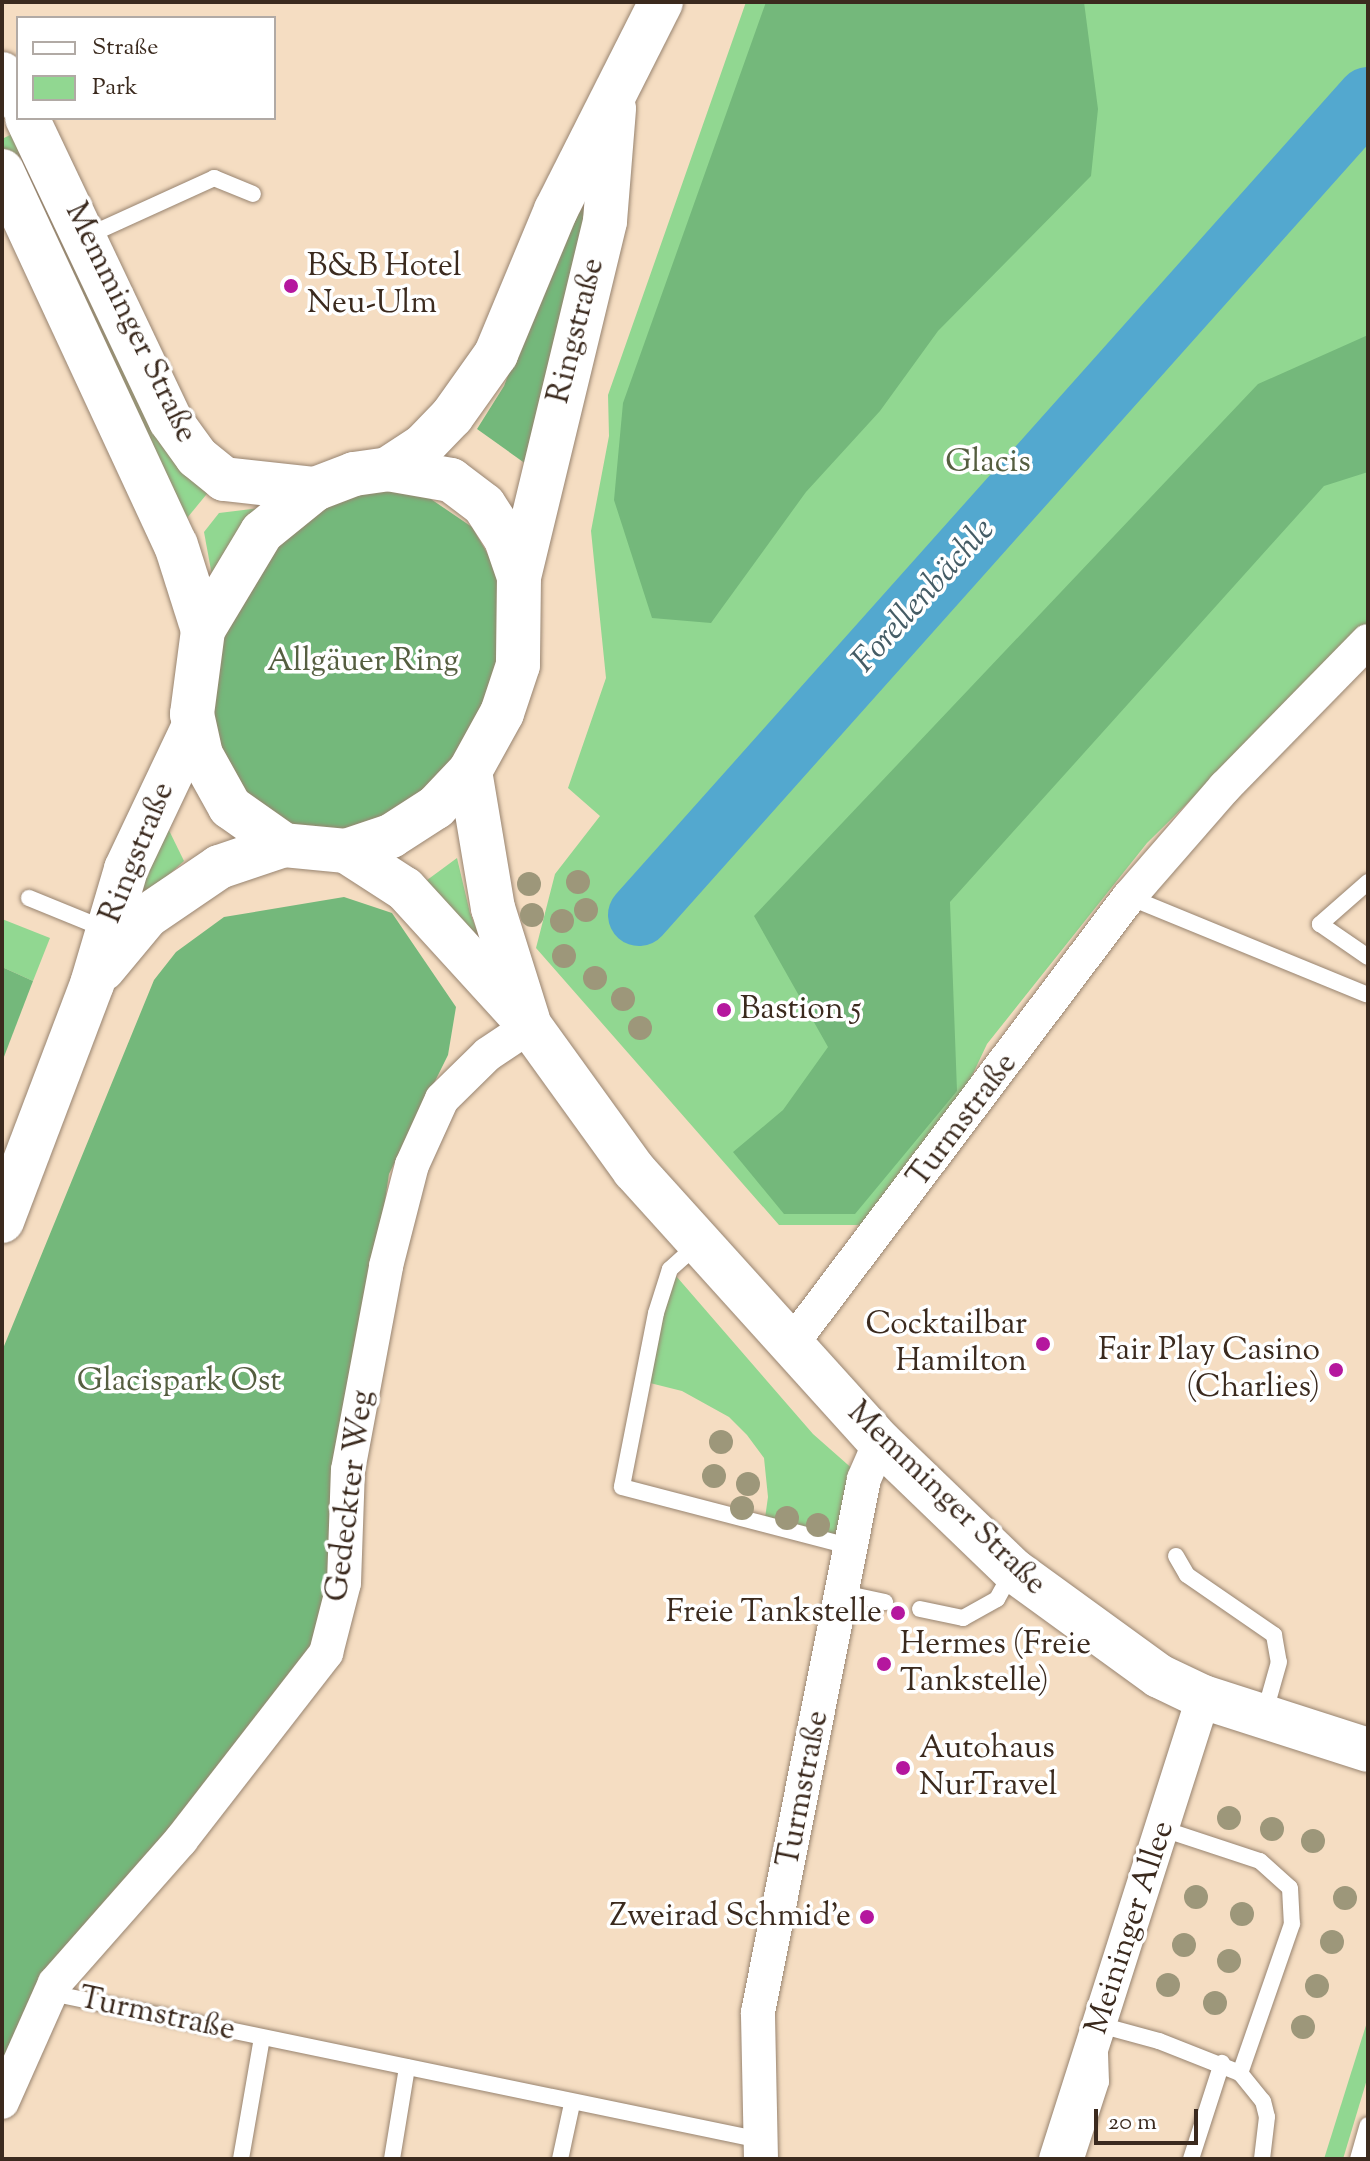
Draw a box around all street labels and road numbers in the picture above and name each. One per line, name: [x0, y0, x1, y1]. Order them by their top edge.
street label: Memminger Straße: [55, 197, 205, 449]
street label: Ringstraße: [540, 254, 614, 408]
street label: Ringstraße: [92, 777, 184, 929]
street label: Turmstraße: [900, 1046, 1026, 1196]
street label: Gedeckter Weg: [319, 1388, 383, 1604]
street label: Memminger Straße: [838, 1394, 1054, 1604]
street label: Turmstraße: [770, 1707, 838, 1871]
street label: Meininger Allee: [1078, 1816, 1184, 2040]
street label: Turmstraße: [75, 1980, 239, 2050]

